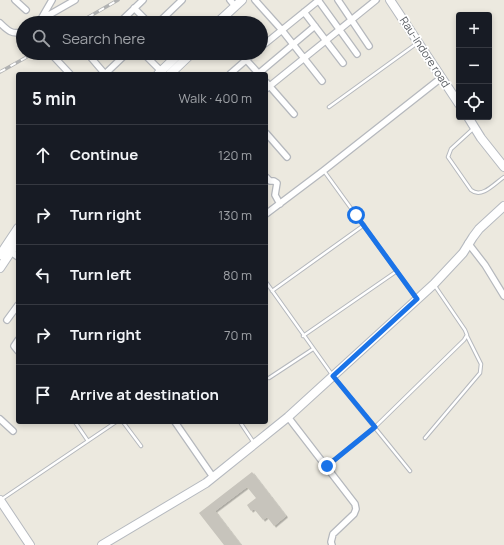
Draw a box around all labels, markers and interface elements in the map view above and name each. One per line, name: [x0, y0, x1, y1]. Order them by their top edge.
map controls: [456, 12, 492, 120]
button: +: [456, 12, 492, 48]
street label: Rau-Indore road: [397, 13, 454, 90]
search box: [16, 16, 268, 60]
icon: search: [30, 27, 52, 49]
text: Search here: [62, 28, 145, 49]
button: −: [456, 48, 492, 84]
button: locate: [456, 84, 492, 120]
text: 5 min: [32, 87, 76, 110]
text: Walk · 400 m: [178, 89, 252, 107]
icon: ahead: [32, 144, 54, 166]
text: Continue: [70, 144, 138, 165]
text: 120 m: [218, 146, 252, 164]
icon: right: [32, 204, 54, 226]
text: Turn right: [70, 204, 141, 225]
text: 130 m: [218, 206, 252, 224]
route start: [347, 206, 365, 224]
icon: left: [32, 264, 54, 286]
text: Turn left: [70, 264, 132, 285]
text: 80 m: [223, 266, 252, 284]
icon: right: [32, 324, 54, 346]
text: Turn right: [70, 324, 141, 345]
text: 70 m: [224, 326, 252, 344]
icon: arrive: [32, 384, 54, 406]
text: Arrive at destination: [70, 384, 219, 405]
route end: [318, 457, 336, 475]

